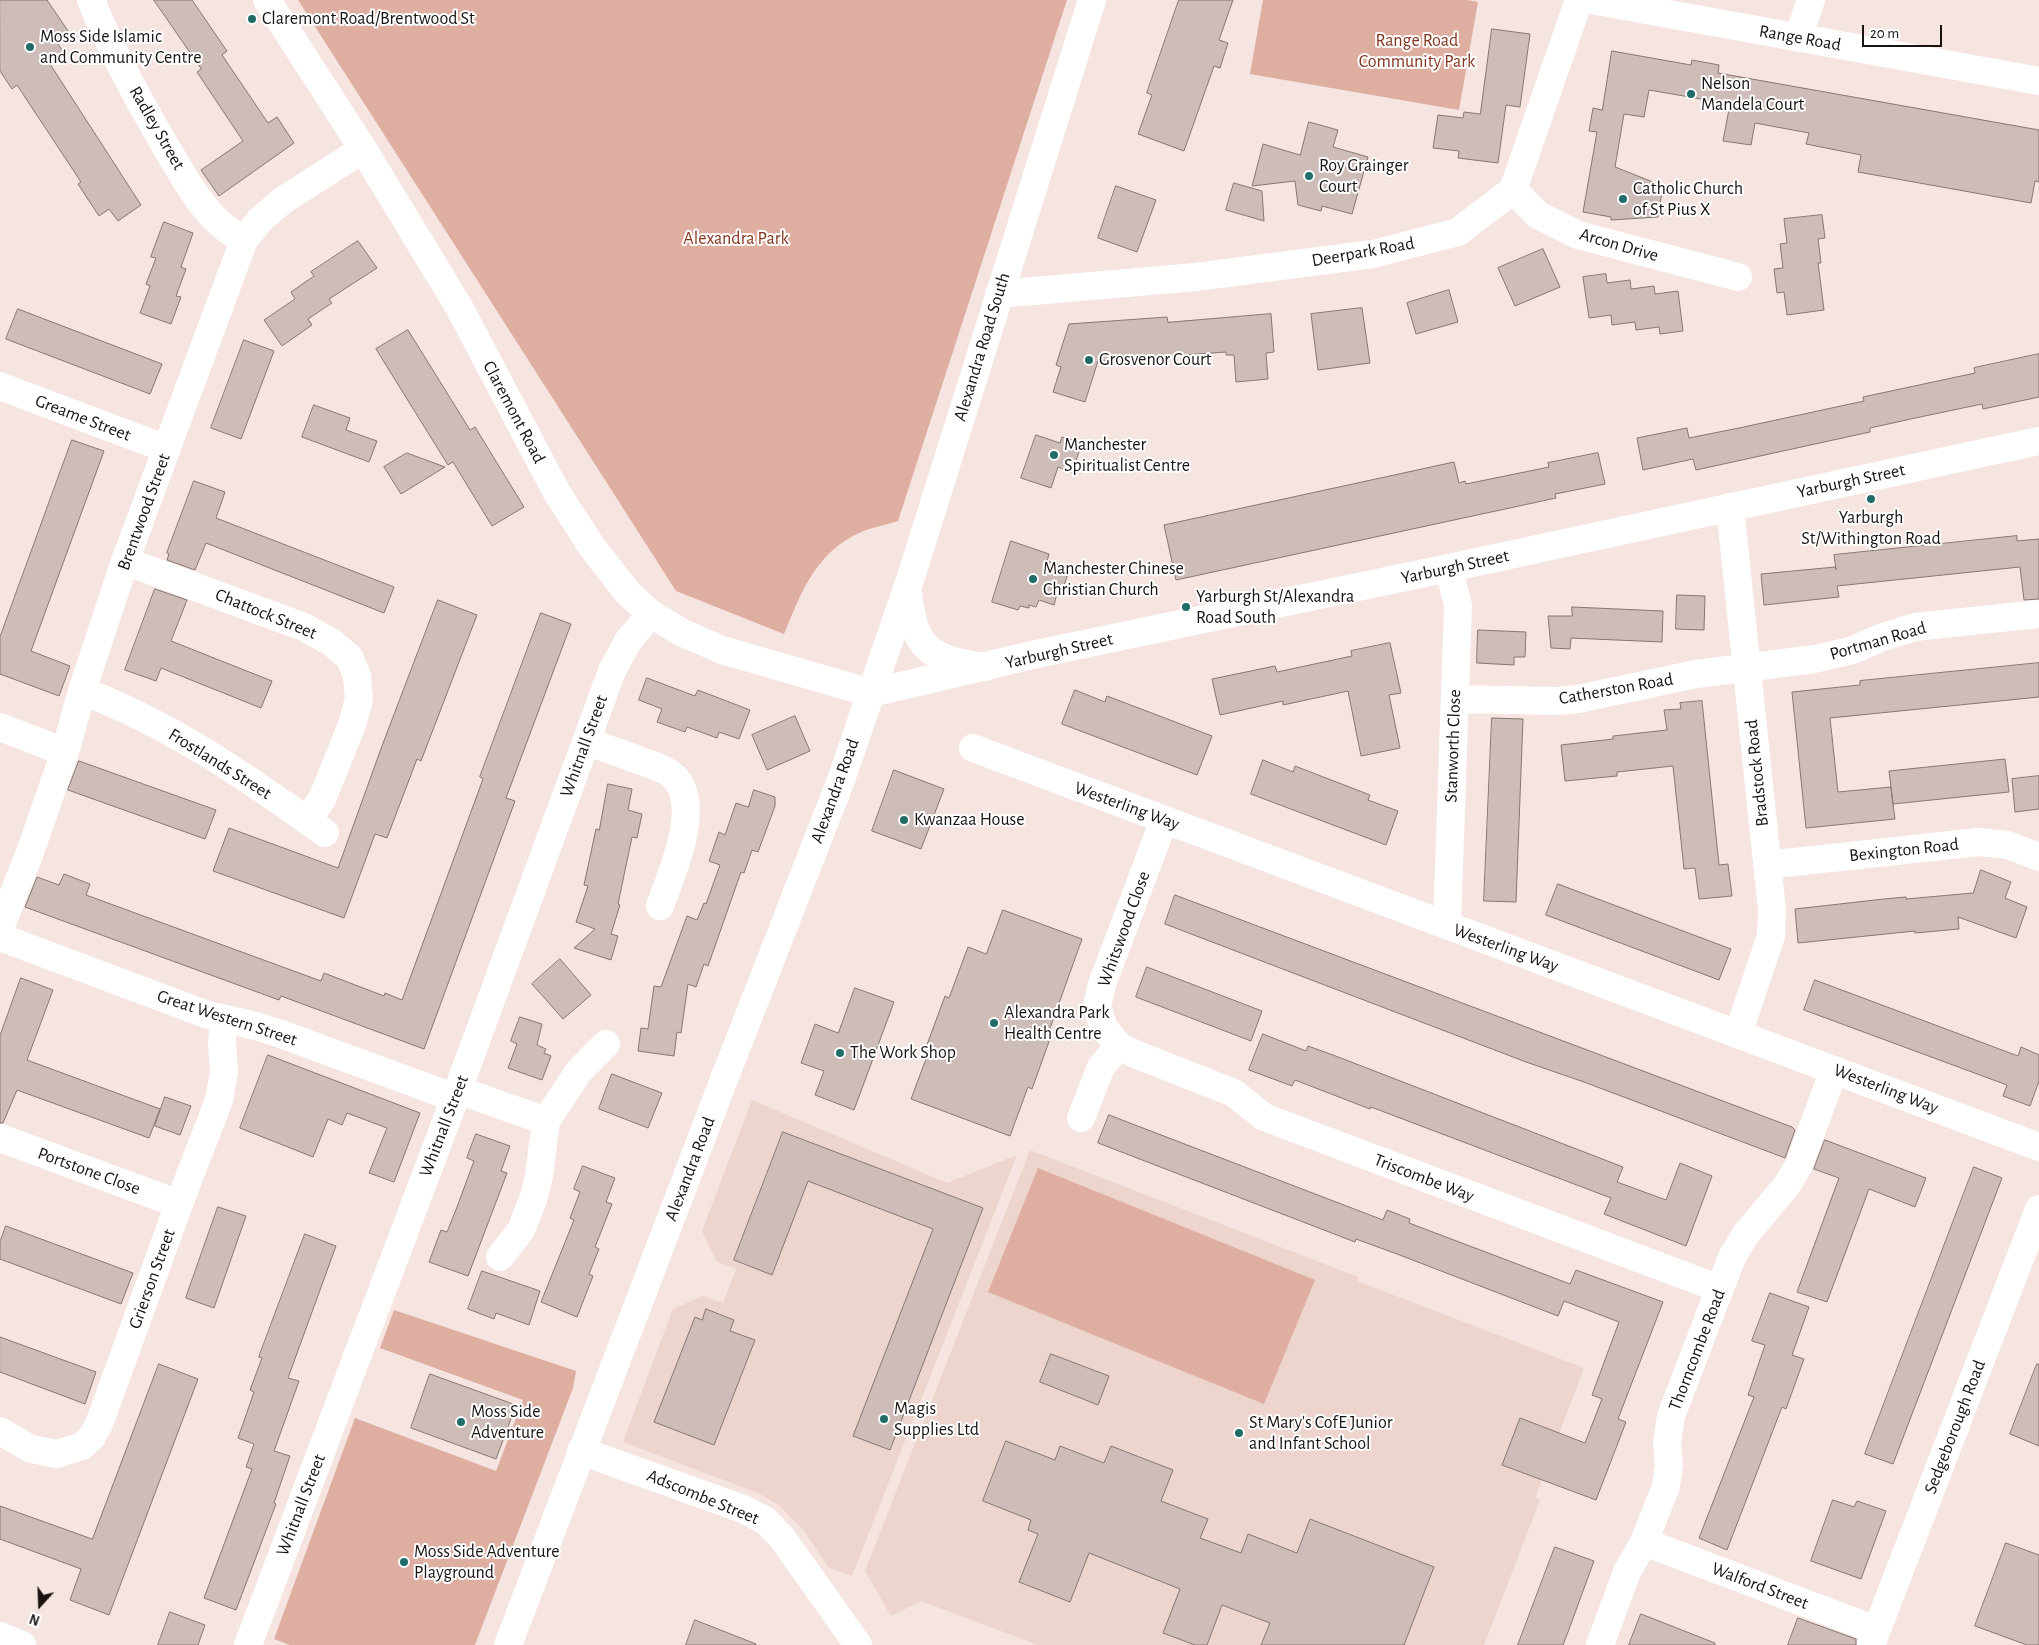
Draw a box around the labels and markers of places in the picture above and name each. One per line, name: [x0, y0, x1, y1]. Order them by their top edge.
place label: Claremont Road/Brentwood St: [262, 8, 475, 30]
marker: Claremont Road/Brentwood St: [246, 13, 258, 25]
place label: Moss Side Islamic and Community Centre: [40, 26, 201, 68]
marker: Moss Side Islamic and Community Centre: [24, 41, 36, 53]
place label: Nelson Mandela Court: [1701, 73, 1804, 116]
marker: Nelson Mandela Court: [1685, 88, 1697, 100]
place label: Roy Grainger Court: [1319, 155, 1408, 198]
marker: Roy Grainger Court: [1303, 170, 1315, 182]
place label: Catholic Church of St Pius X: [1633, 178, 1743, 220]
marker: Catholic Church of St Pius X: [1617, 193, 1629, 205]
place label: Grosvenor Court: [1099, 349, 1212, 371]
marker: Grosvenor Court: [1083, 354, 1095, 366]
place label: Manchester Spiritualist Centre: [1064, 434, 1190, 476]
marker: Manchester Spiritualist Centre: [1048, 449, 1060, 461]
marker: Yarburgh St/Withington Road: [1865, 493, 1877, 505]
place label: Yarburgh St/Withington Road: [1801, 507, 1941, 550]
place label: Manchester Chinese Christian Church: [1043, 558, 1184, 600]
marker: Manchester Chinese Christian Church: [1027, 573, 1039, 585]
place label: Yarburgh St/Alexandra Road South: [1196, 586, 1354, 628]
marker: Yarburgh St/Alexandra Road South: [1180, 601, 1192, 613]
place label: Kwanzaa House: [914, 809, 1025, 831]
marker: Kwanzaa House: [898, 814, 910, 826]
place label: Alexandra Park Health Centre: [1004, 1002, 1109, 1044]
marker: Alexandra Park Health Centre: [988, 1017, 1000, 1029]
place label: The Work Shop: [850, 1042, 956, 1064]
marker: The Work Shop: [834, 1047, 846, 1059]
place label: Magis Supplies Ltd: [894, 1398, 979, 1440]
place label: Moss Side Adventure: [471, 1401, 544, 1444]
place label: St Mary's CofE Junior and Infant School: [1249, 1412, 1392, 1455]
marker: Magis Supplies Ltd: [878, 1413, 890, 1425]
marker: Moss Side Adventure: [455, 1416, 467, 1428]
marker: St Mary's CofE Junior and Infant School: [1233, 1427, 1245, 1439]
place label: Moss Side Adventure Playground: [414, 1541, 560, 1584]
marker: Moss Side Adventure Playground: [398, 1556, 410, 1568]

